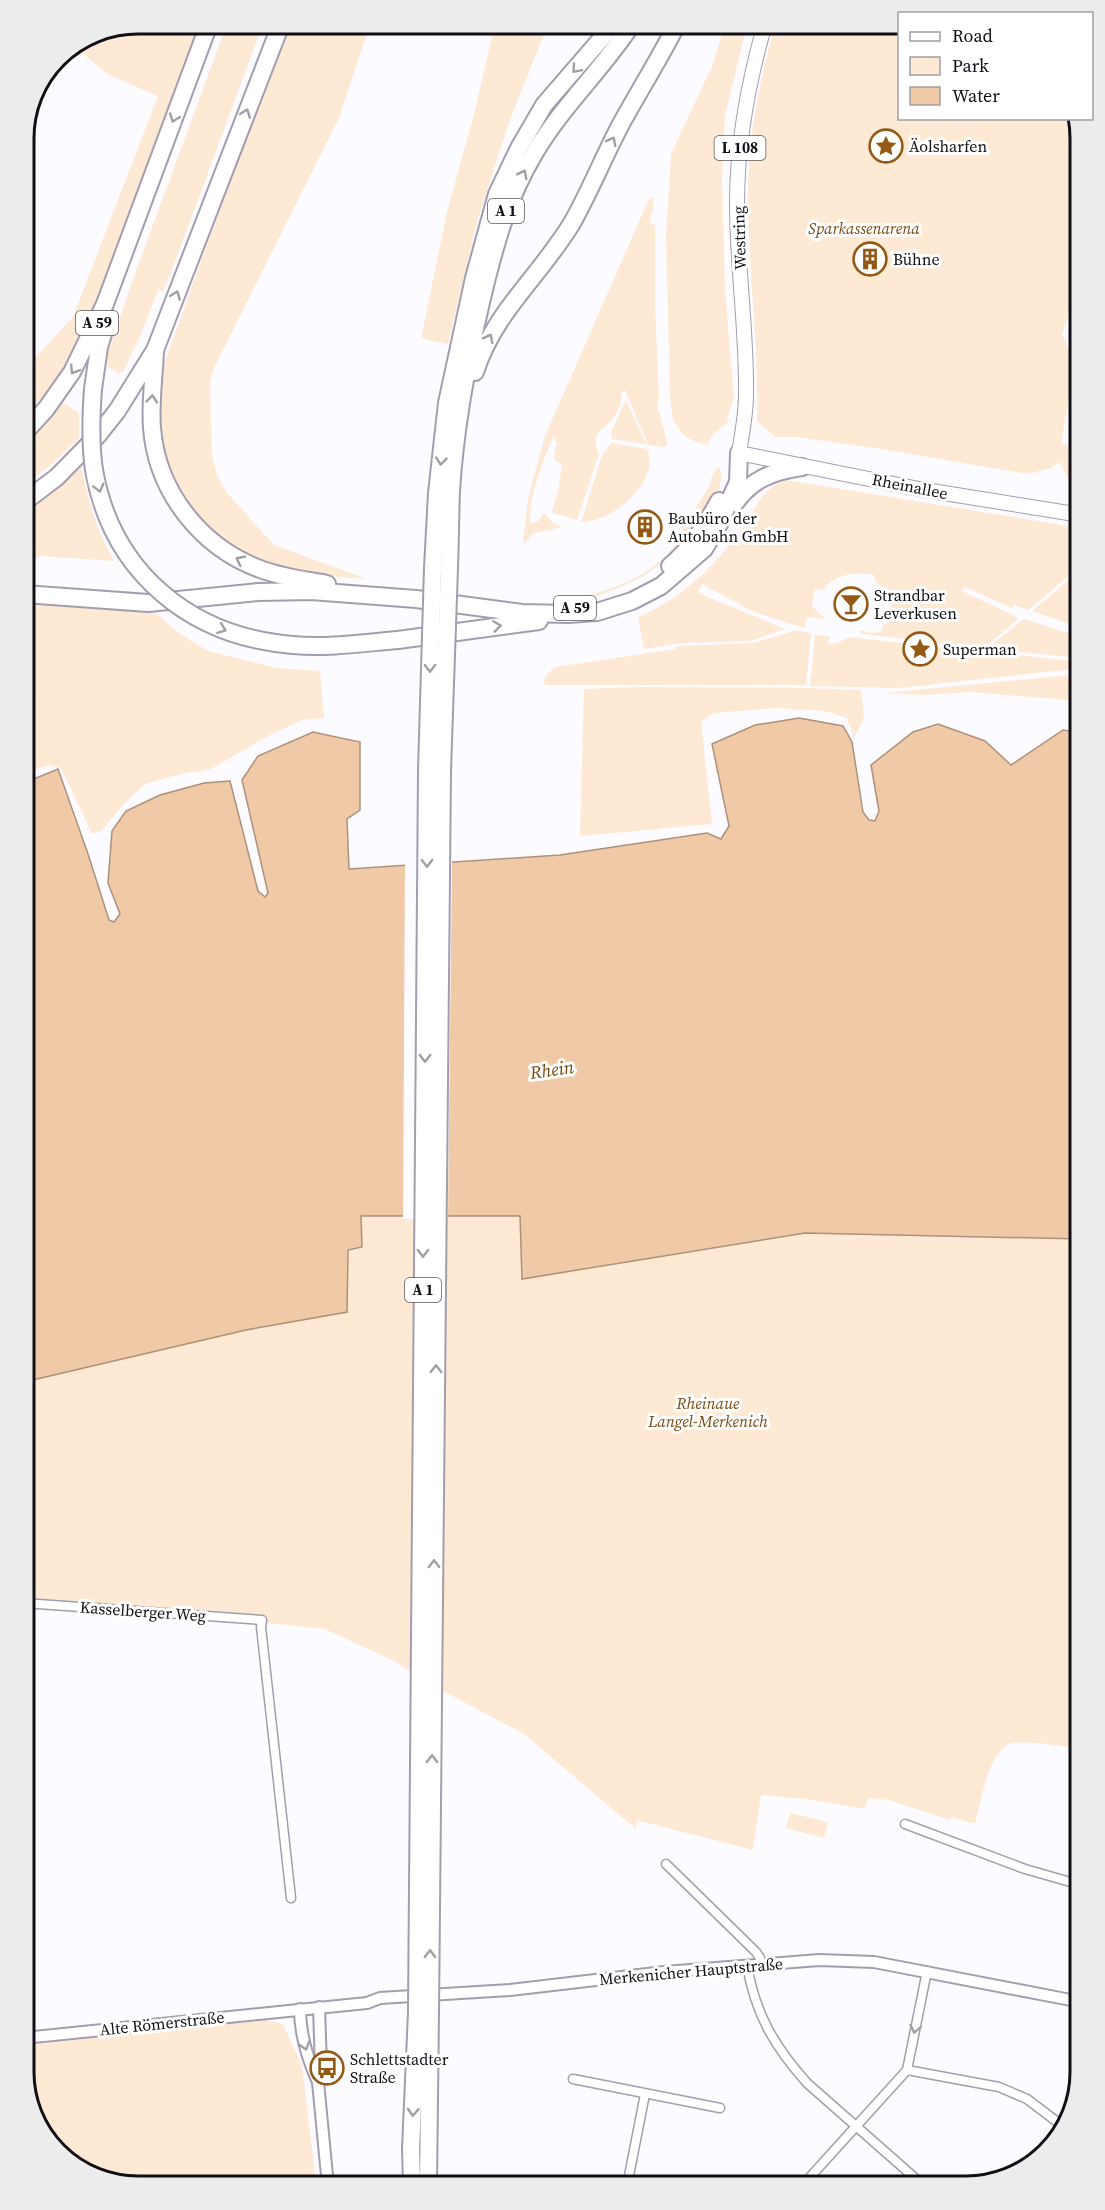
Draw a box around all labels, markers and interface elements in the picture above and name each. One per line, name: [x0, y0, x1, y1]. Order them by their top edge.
legend: [898, 12, 1093, 120]
text: Road: [952, 23, 993, 48]
text: Park: [952, 53, 989, 78]
one-way arrow: [572, 62, 583, 72]
text: Water: [952, 83, 1000, 108]
one-way arrow: [239, 109, 252, 119]
one-way arrow: [169, 112, 182, 123]
place icon: Äolsharfen: [868, 128, 904, 164]
place label: Äolsharfen: [909, 135, 988, 157]
road number: L 108: [714, 136, 766, 160]
one-way arrow: [605, 137, 616, 148]
one-way arrow: [516, 169, 527, 180]
road number: A 1: [488, 199, 524, 223]
street label: Westring: [727, 206, 751, 270]
park label: Sparkassenarena: [808, 217, 920, 239]
building icon: Bühne: [852, 241, 888, 277]
place label: Bühne: [893, 248, 940, 270]
one-way arrow: [169, 290, 181, 301]
road number: A 59: [76, 311, 118, 335]
one-way arrow: [482, 333, 493, 344]
one-way arrow: [70, 363, 81, 374]
one-way arrow: [145, 395, 158, 404]
one-way arrow: [435, 457, 448, 466]
street label: Rheinallee: [870, 468, 950, 504]
one-way arrow: [91, 483, 104, 493]
place label: Baubüro der Autobahn GmbH: [668, 507, 789, 547]
building icon: Baubüro der Autobahn GmbH: [627, 509, 663, 545]
one-way arrow: [236, 556, 247, 567]
place label: Strandbar Leverkusen: [874, 584, 957, 624]
bar icon: Strandbar Leverkusen: [833, 586, 869, 622]
road number: A 59: [554, 596, 596, 620]
one-way arrow: [216, 621, 227, 634]
one-way arrow: [493, 621, 502, 633]
place icon: Superman: [902, 631, 938, 667]
place label: Superman: [943, 638, 1017, 660]
one-way arrow: [424, 664, 436, 673]
one-way arrow: [421, 859, 433, 868]
one-way arrow: [419, 1054, 431, 1063]
water label: Rhein: [527, 1054, 575, 1085]
one-way arrow: [417, 1249, 429, 1258]
road number: A 1: [405, 1278, 441, 1302]
one-way arrow: [430, 1364, 442, 1373]
park label: Rheinaue Langel-Merkenich: [647, 1392, 768, 1432]
one-way arrow: [428, 1559, 440, 1568]
street label: Kasselberger Weg: [79, 1596, 207, 1626]
one-way arrow: [426, 1754, 438, 1763]
one-way arrow: [424, 1949, 436, 1958]
street label: Merkenicher Hauptstraße: [598, 1952, 784, 1990]
street label: Alte Römerstraße: [99, 2006, 225, 2040]
one-way arrow: [910, 2023, 923, 2033]
one-way arrow: [298, 2040, 310, 2051]
place label: Schlettstadter Straße: [350, 2048, 449, 2088]
bus stop icon: Schlettstadter Straße: [309, 2050, 345, 2086]
one-way arrow: [406, 2108, 419, 2117]

